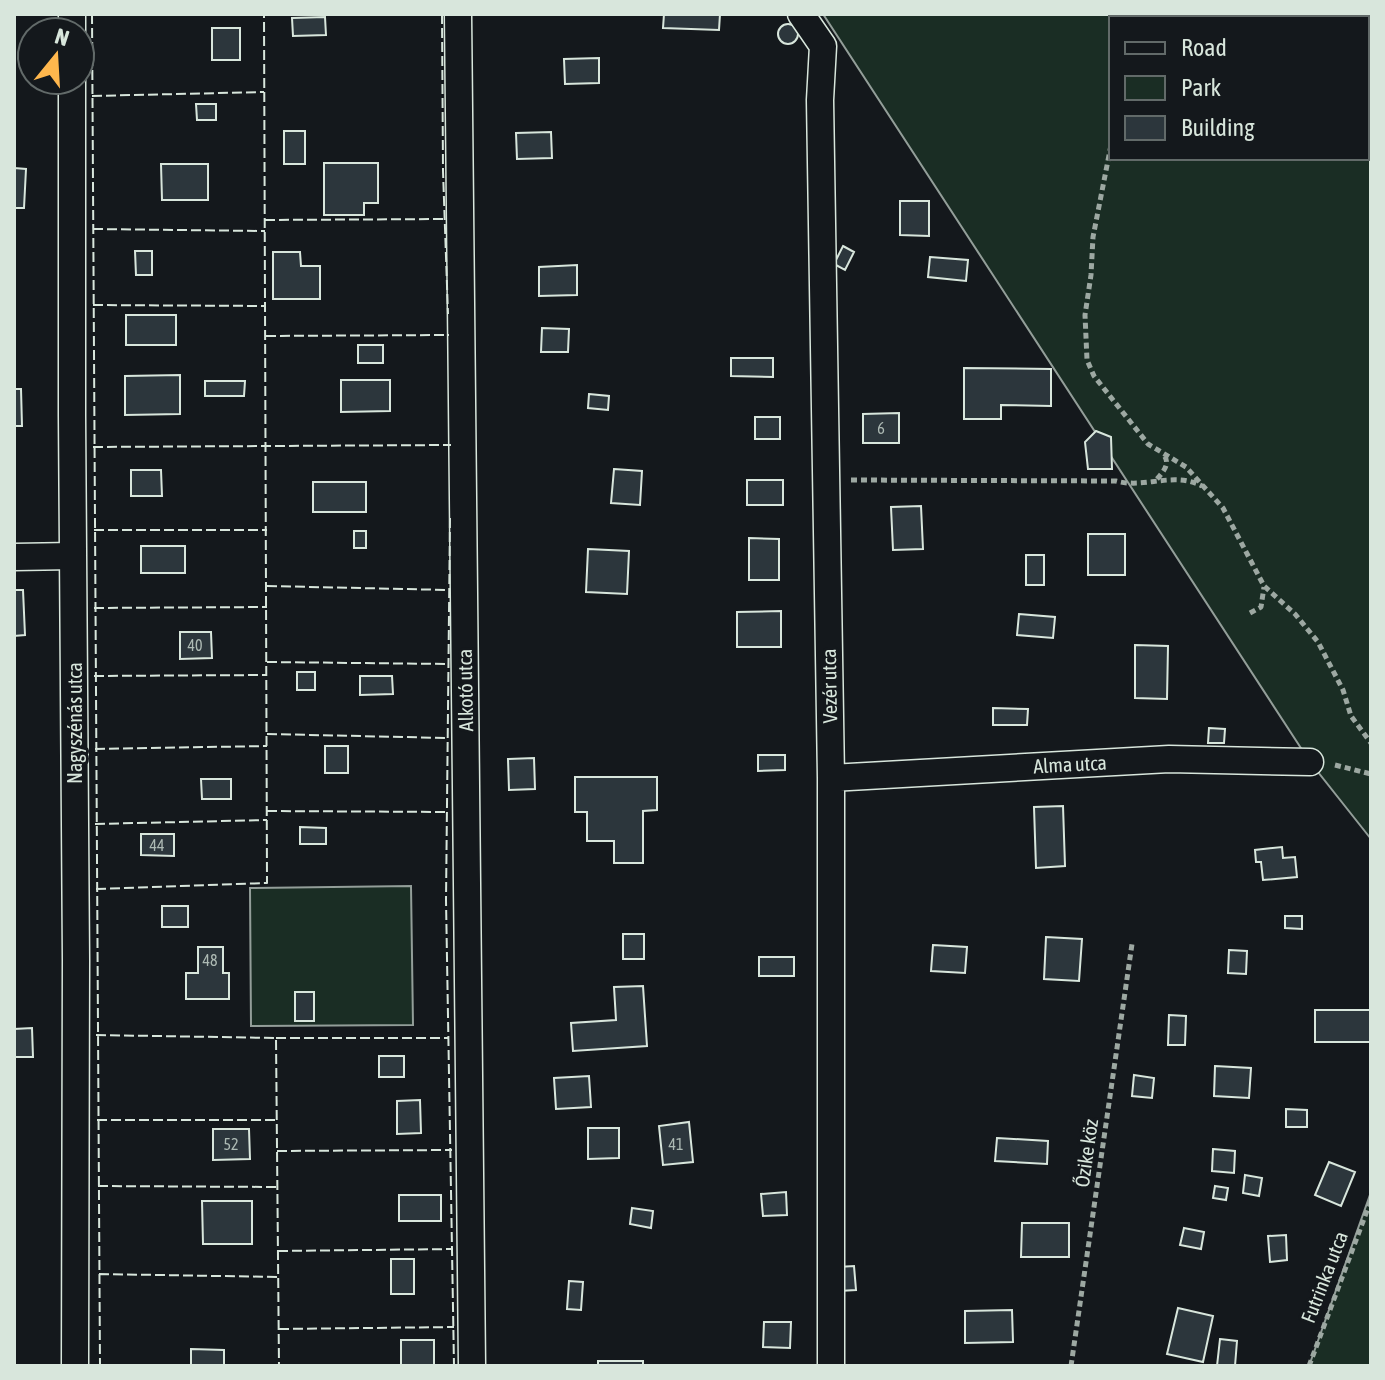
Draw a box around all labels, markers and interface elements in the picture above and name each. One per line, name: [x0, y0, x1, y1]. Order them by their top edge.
north arrow: [16, 16, 96, 96]
legend: [1109, 16, 1369, 160]
text: N: [52, 23, 72, 51]
text: Road: [1181, 34, 1227, 61]
text: Park: [1181, 74, 1222, 101]
text: Building: [1181, 114, 1255, 141]
house number: 6: [877, 419, 885, 437]
house number: 40: [187, 636, 203, 654]
street label: Vezér utca: [817, 648, 841, 724]
street label: Alkotó utca: [453, 649, 477, 731]
street label: Nagyszénás utca: [63, 662, 86, 784]
street label: Alma utca: [1033, 751, 1107, 777]
house number: 44: [149, 836, 165, 854]
house number: 48: [202, 951, 218, 969]
street label: Őzike köz: [1070, 1117, 1102, 1189]
house number: 52: [223, 1135, 239, 1153]
house number: 41: [668, 1135, 684, 1153]
street label: Futrinka utca: [1296, 1228, 1352, 1326]

